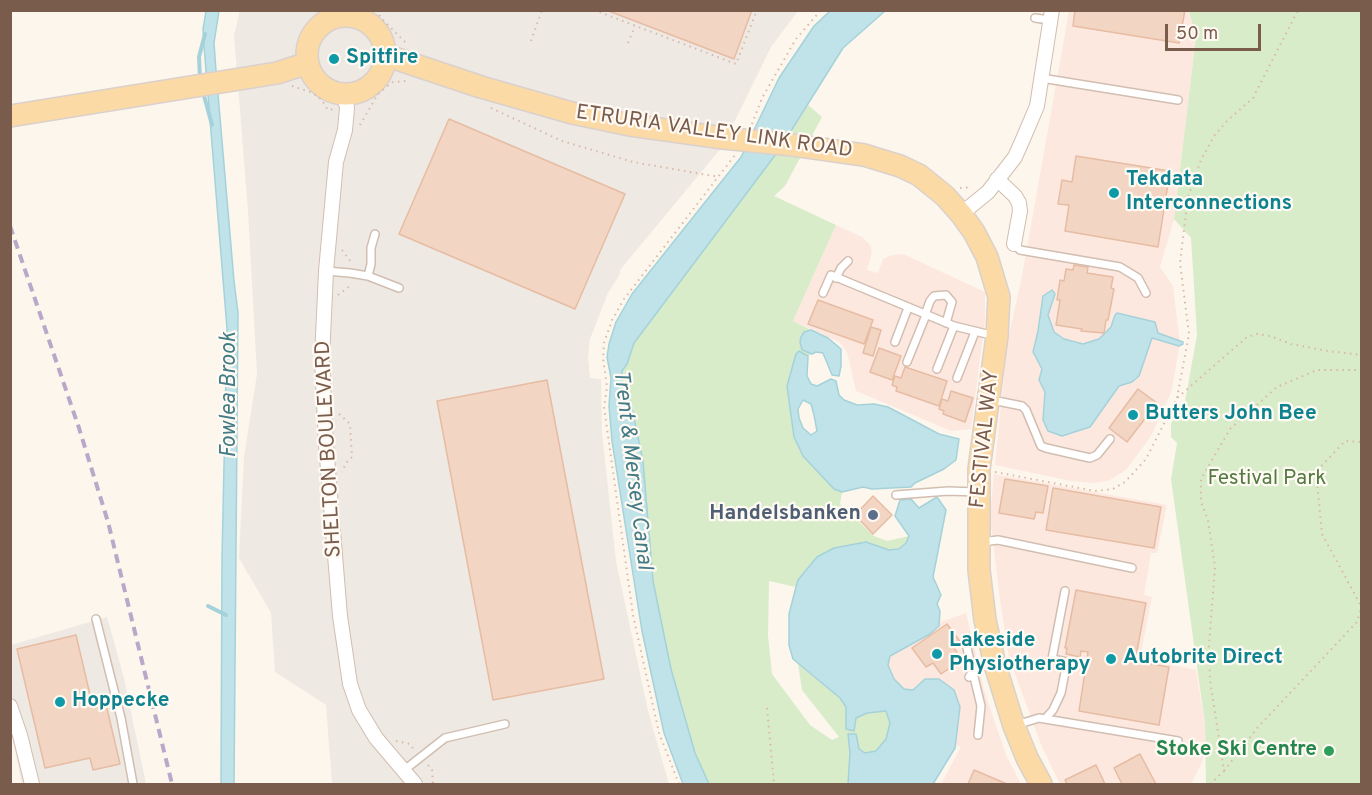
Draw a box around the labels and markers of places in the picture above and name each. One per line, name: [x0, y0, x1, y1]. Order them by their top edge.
place label: Spitfire: [346, 46, 418, 72]
marker: Spitfire: [327, 52, 341, 66]
place label: Tekdata Interconnections: [1126, 168, 1292, 218]
marker: Tekdata Interconnections: [1107, 186, 1121, 200]
place label: Butters John Bee: [1145, 402, 1317, 428]
marker: Butters John Bee: [1126, 408, 1140, 422]
place label: Handelsbanken: [709, 502, 861, 528]
marker: Handelsbanken: [866, 508, 880, 522]
place label: Lakeside Physiotherapy: [949, 629, 1090, 679]
place label: Autobrite Direct: [1123, 646, 1283, 672]
marker: Lakeside Physiotherapy: [930, 647, 944, 661]
marker: Autobrite Direct: [1104, 652, 1118, 666]
place label: Hoppecke: [72, 689, 169, 715]
marker: Hoppecke: [53, 695, 67, 709]
place label: Stoke Ski Centre: [1156, 738, 1317, 764]
marker: Stoke Ski Centre: [1322, 744, 1336, 758]

